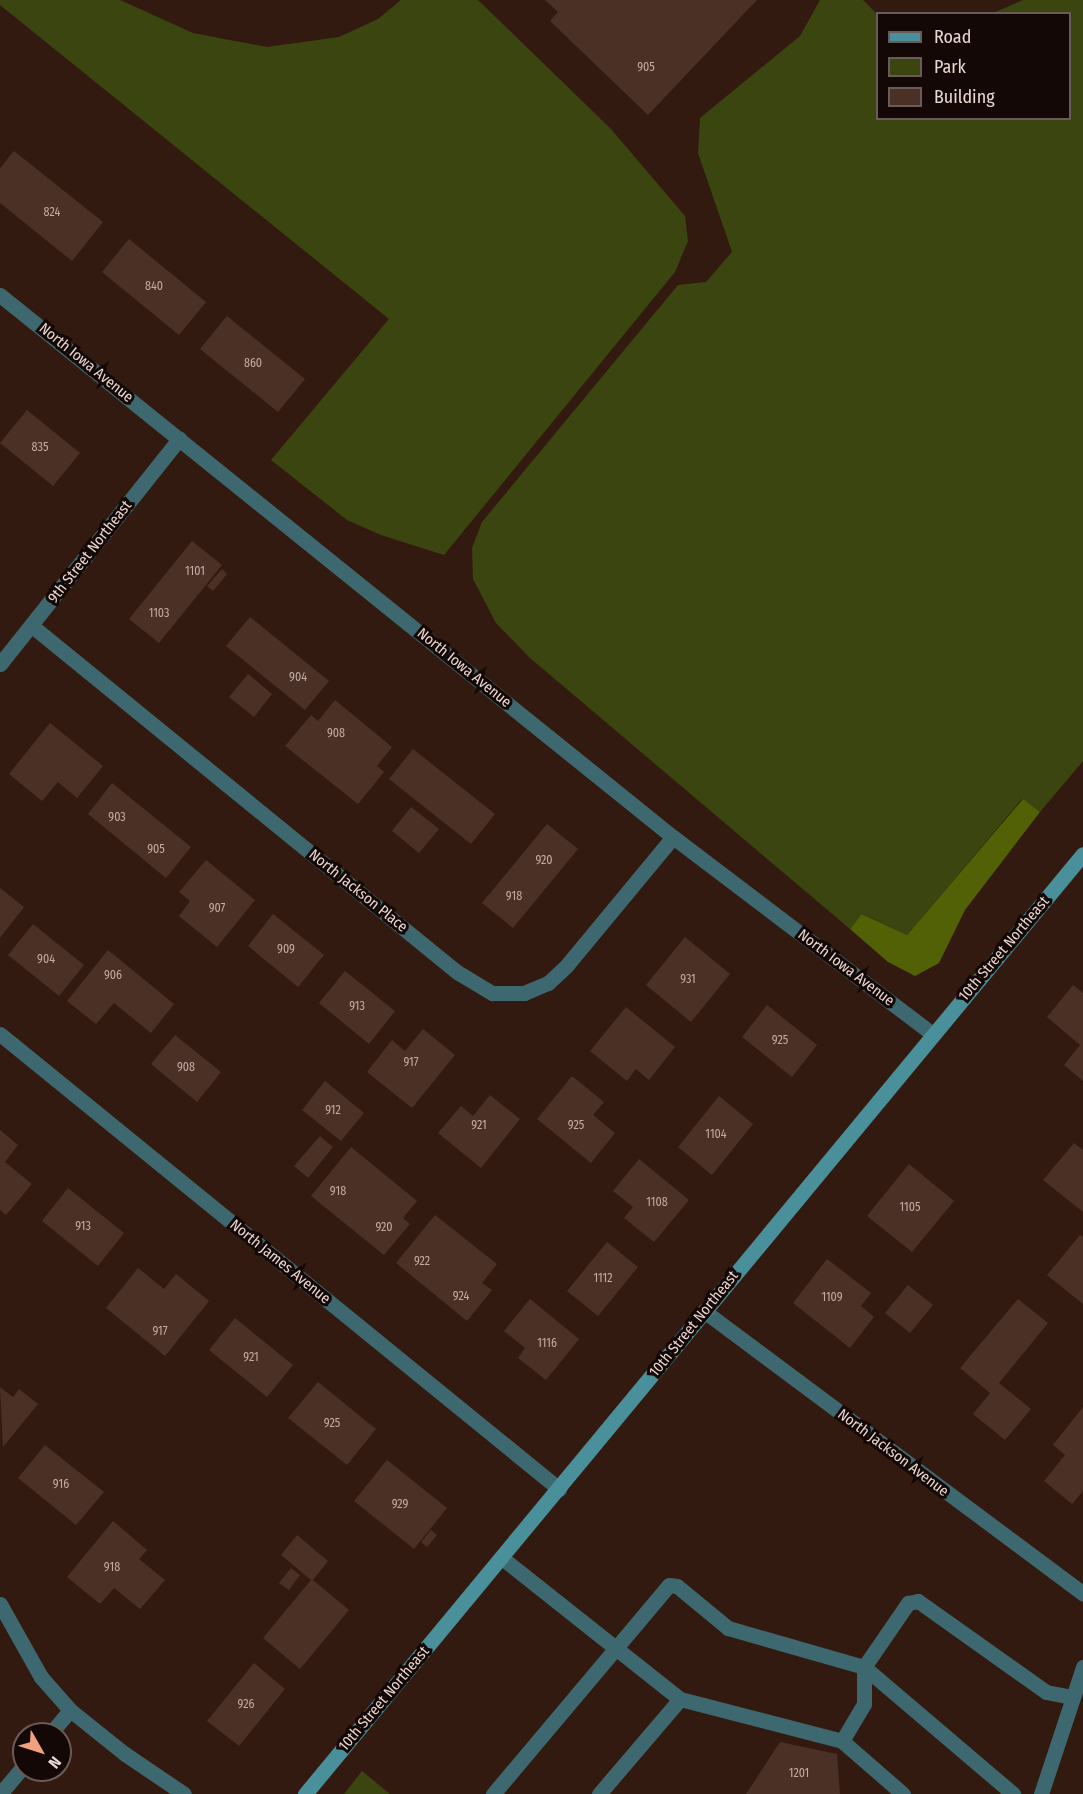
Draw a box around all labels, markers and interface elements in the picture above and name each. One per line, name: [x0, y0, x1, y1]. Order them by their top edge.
legend: [876, 12, 1071, 120]
text: Road: [934, 26, 971, 48]
text: Park: [934, 56, 966, 78]
house number: 905: [637, 61, 655, 75]
text: Building: [934, 86, 995, 108]
house number: 824: [44, 206, 60, 220]
house number: 840: [145, 280, 163, 294]
street label: North Iowa Avenue: [35, 320, 137, 406]
house number: 860: [244, 357, 262, 371]
house number: 835: [32, 441, 48, 455]
street label: 9th Street Northeast: [44, 497, 136, 607]
house number: 1101: [185, 565, 205, 579]
house number: 1103: [149, 607, 169, 621]
street label: North Iowa Avenue: [413, 625, 515, 711]
house number: 904: [289, 671, 307, 685]
house number: 908: [327, 727, 345, 741]
house number: 903: [108, 811, 126, 825]
house number: 905: [147, 843, 165, 857]
street label: North Jackson Place: [305, 846, 411, 936]
house number: 920: [535, 854, 553, 868]
house number: 918: [506, 890, 522, 904]
street label: 10th Street Northeast: [955, 893, 1053, 1005]
house number: 907: [209, 902, 225, 916]
street label: North Iowa Avenue: [794, 926, 898, 1010]
house number: 909: [277, 943, 295, 957]
house number: 904: [37, 953, 55, 967]
house number: 906: [104, 969, 122, 983]
house number: 931: [680, 973, 696, 987]
house number: 913: [349, 1000, 365, 1014]
house number: 925: [772, 1034, 788, 1048]
house number: 917: [403, 1056, 419, 1070]
house number: 908: [177, 1061, 195, 1075]
house number: 912: [325, 1104, 341, 1118]
house number: 921: [471, 1119, 487, 1133]
house number: 925: [568, 1119, 584, 1133]
house number: 1104: [705, 1128, 727, 1142]
house number: 918: [330, 1185, 346, 1199]
house number: 1108: [646, 1196, 668, 1210]
house number: 1105: [900, 1201, 920, 1215]
street label: North James Avenue: [226, 1216, 334, 1308]
house number: 913: [75, 1220, 91, 1234]
house number: 920: [375, 1221, 393, 1235]
house number: 922: [414, 1255, 430, 1269]
street label: 10th Street Northeast: [646, 1267, 742, 1381]
house number: 1112: [594, 1272, 612, 1286]
house number: 924: [453, 1290, 469, 1304]
house number: 1109: [821, 1291, 843, 1305]
house number: 917: [152, 1325, 168, 1339]
house number: 1116: [537, 1337, 557, 1351]
house number: 921: [243, 1351, 259, 1365]
street label: North Jackson Avenue: [834, 1405, 952, 1501]
house number: 925: [324, 1417, 340, 1431]
house number: 916: [53, 1478, 69, 1492]
house number: 929: [392, 1498, 408, 1512]
house number: 918: [104, 1561, 120, 1575]
street label: 10th Street Northeast: [335, 1643, 433, 1755]
house number: 926: [238, 1698, 254, 1712]
north arrow: [12, 1722, 72, 1782]
text: N: [44, 1753, 65, 1772]
house number: 1201: [789, 1767, 809, 1781]

